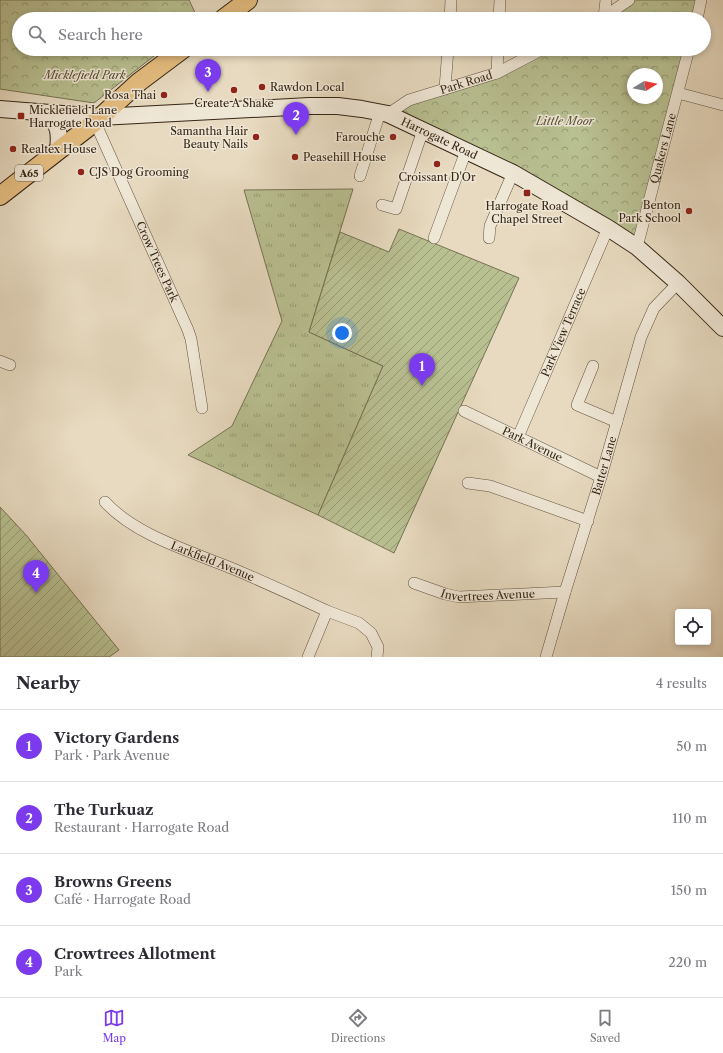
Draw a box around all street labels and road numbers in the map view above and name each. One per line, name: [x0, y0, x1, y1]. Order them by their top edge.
street label: Park Road: [438, 68, 494, 97]
street label: Quakers Lane: [647, 112, 679, 185]
street label: Harrogate Road: [399, 114, 480, 162]
road number: A65: [15, 165, 43, 181]
street label: Crow Trees Park: [133, 219, 182, 305]
street label: Park View Terrace: [538, 286, 588, 379]
street label: Park Avenue: [500, 423, 565, 464]
street label: Batter Lane: [589, 434, 619, 497]
street label: Larkfield Avenue: [169, 538, 257, 584]
street label: Invertrees Avenue: [439, 586, 535, 604]

